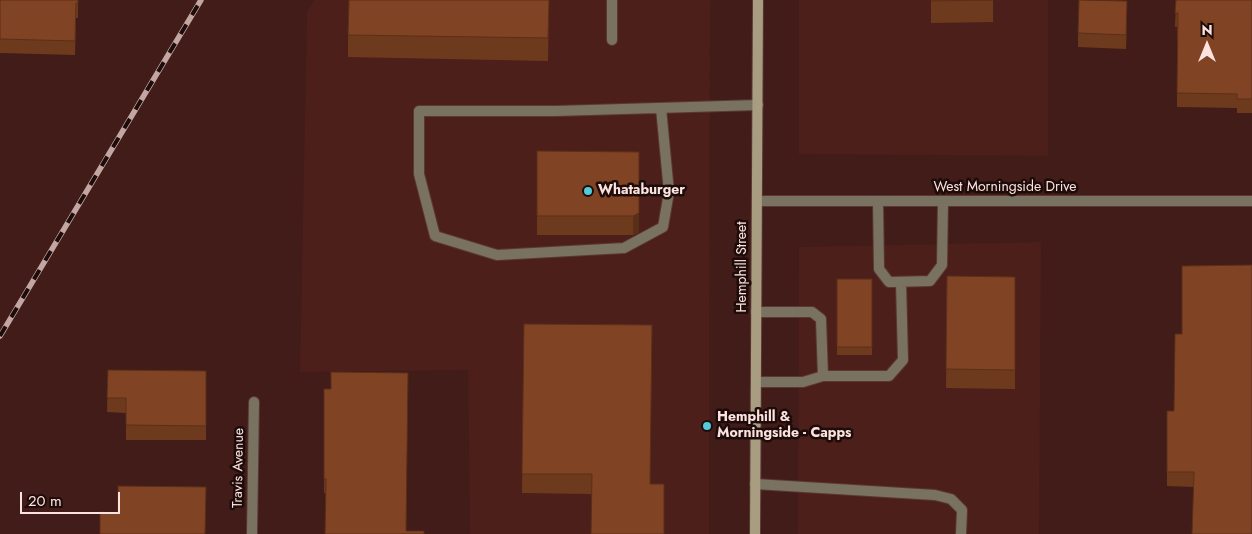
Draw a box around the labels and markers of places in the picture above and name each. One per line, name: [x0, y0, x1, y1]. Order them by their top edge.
place label: Whataburger: [598, 183, 685, 199]
marker: Whataburger: [582, 185, 594, 197]
place label: Hemphill & Morningside - Capps: [717, 410, 851, 442]
marker: Hemphill & Morningside - Capps: [701, 420, 713, 432]

